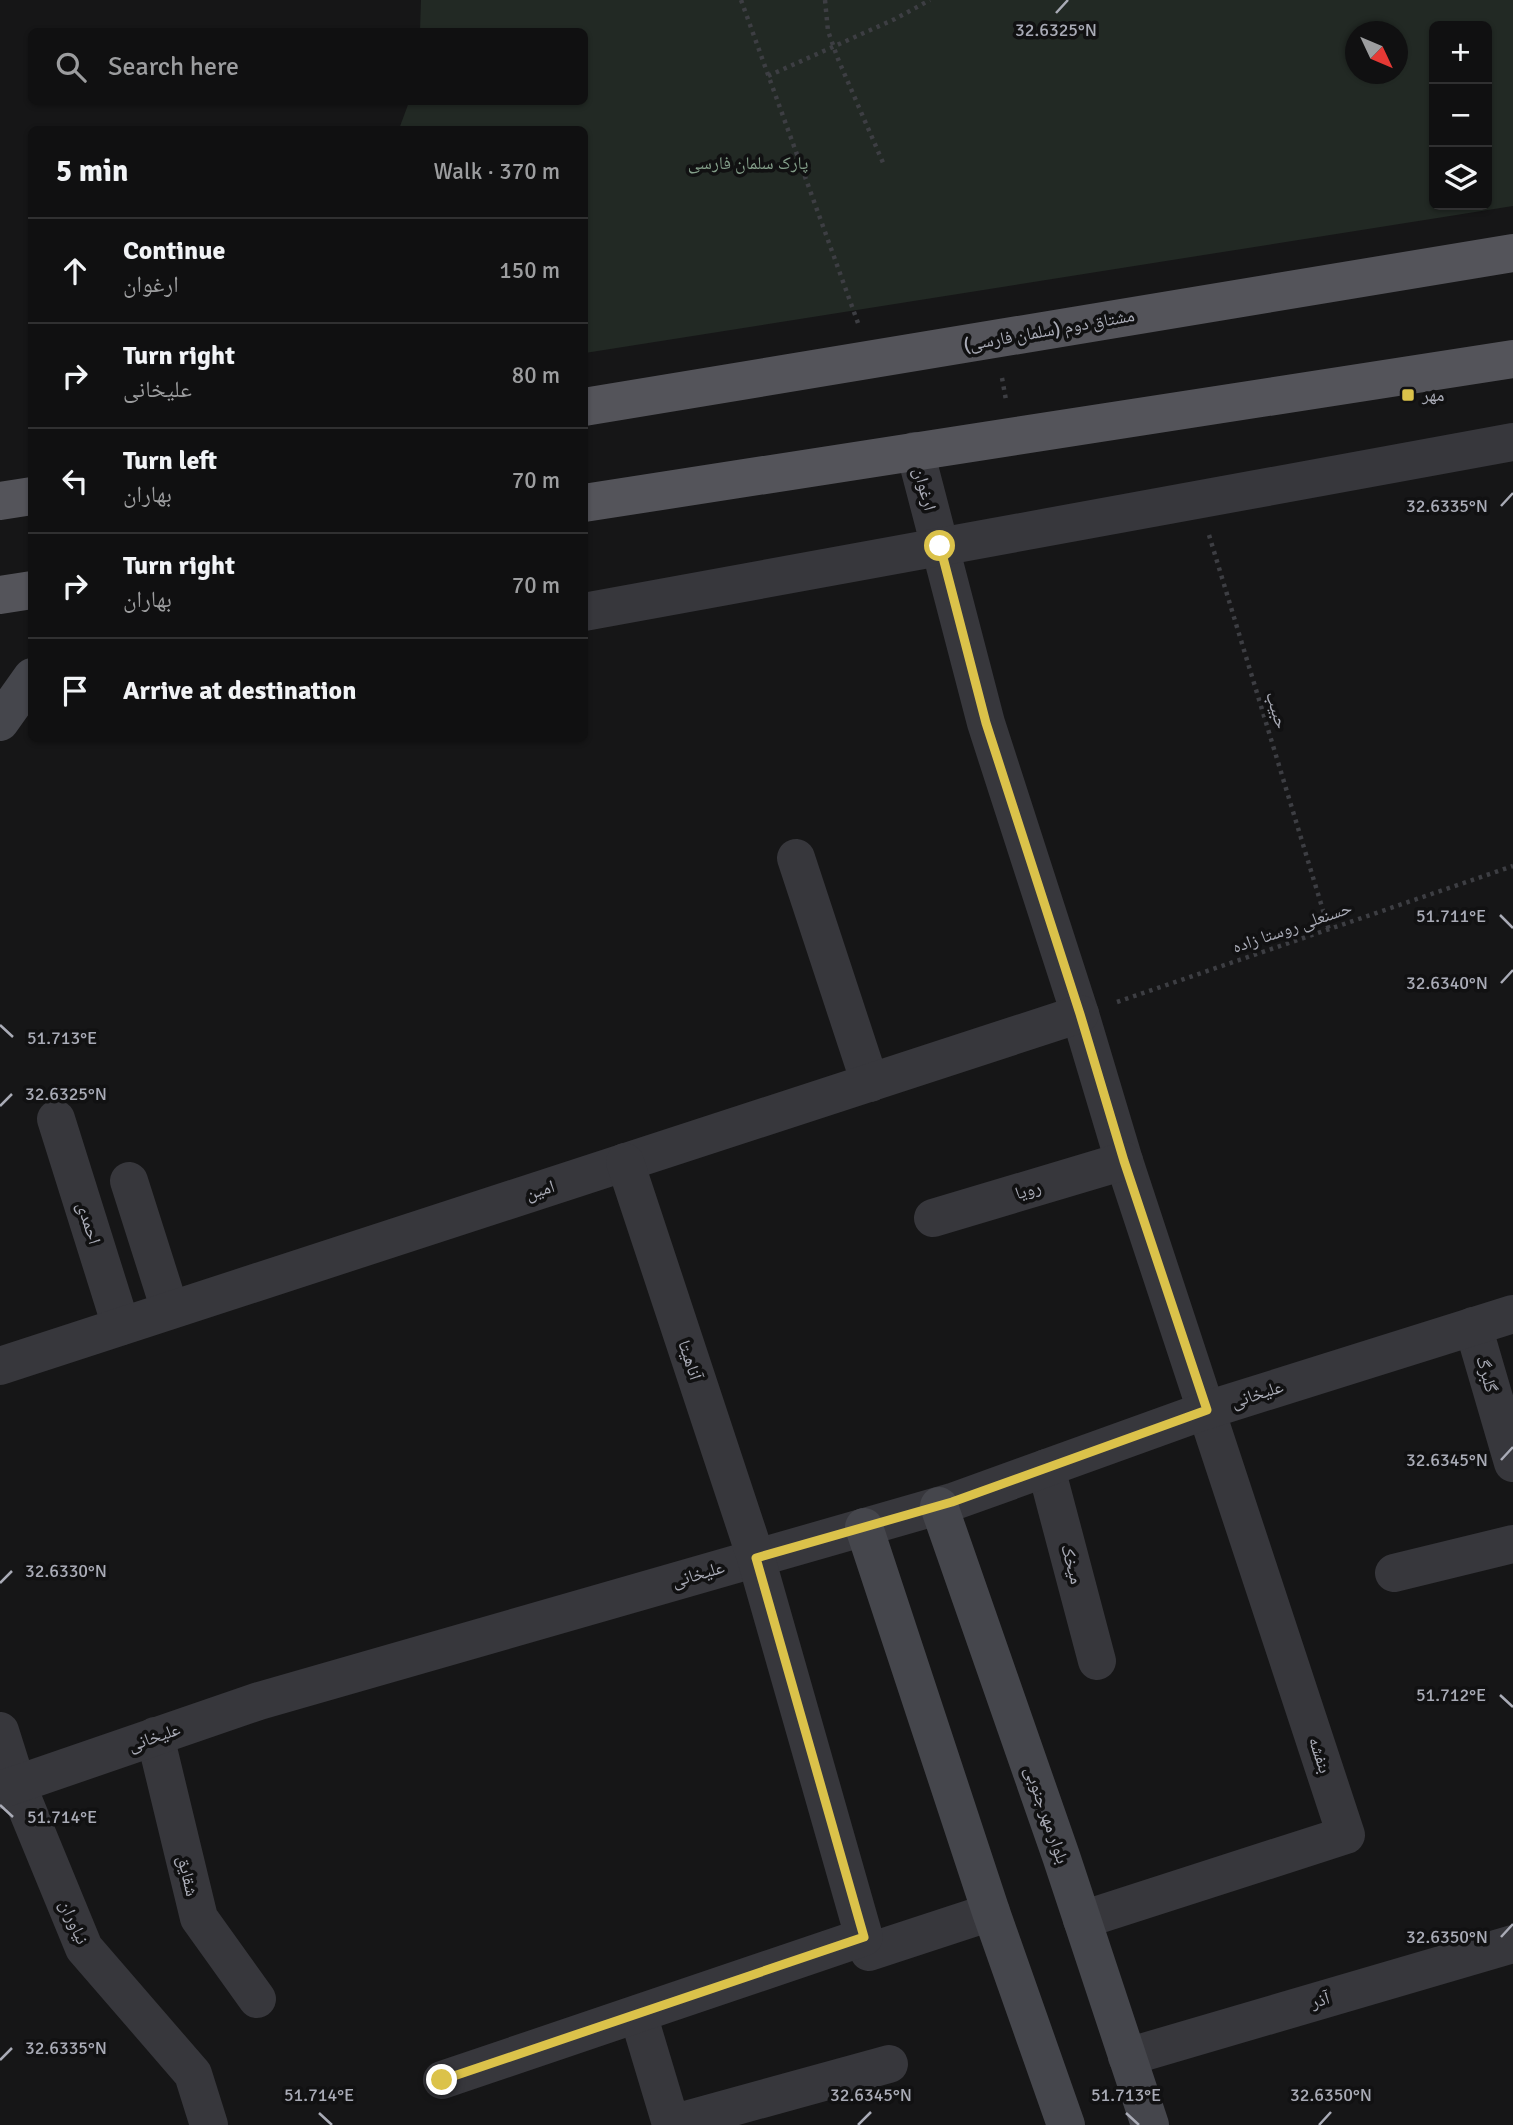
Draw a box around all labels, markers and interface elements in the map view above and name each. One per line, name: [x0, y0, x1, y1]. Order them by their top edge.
text: 32.6325°N: [1015, 19, 1097, 41]
north arrow: [1345, 21, 1408, 84]
map controls: [1429, 21, 1492, 210]
button: +: [1429, 21, 1492, 84]
search box: [28, 28, 588, 105]
icon: search: [52, 48, 90, 86]
text: Search here: [108, 51, 239, 83]
button: −: [1429, 84, 1492, 147]
button: layers: [1429, 147, 1492, 210]
park label: پارک سلمان فارسی: [688, 152, 808, 174]
text: 5 min: [56, 153, 128, 190]
text: Walk · 370 m: [434, 157, 560, 186]
text: Continue: [123, 235, 225, 267]
icon: ahead: [56, 252, 94, 290]
text: 150 m: [499, 256, 560, 285]
text: ارغوان: [123, 270, 179, 299]
street label: مشتاق دوم (سلمان فارسی): [962, 304, 1136, 357]
text: Turn right: [123, 340, 235, 372]
icon: right: [56, 357, 94, 395]
text: 80 m: [512, 361, 560, 390]
text: علیخانی: [123, 375, 192, 404]
place label: مهر: [1421, 384, 1444, 406]
marker: مهر: [1400, 387, 1416, 403]
text: Turn left: [123, 445, 217, 477]
icon: left: [56, 462, 94, 500]
street label: ارغوان: [909, 465, 941, 513]
text: 70 m: [512, 466, 560, 495]
text: بهاران: [123, 480, 172, 509]
text: 32.6335°N: [1406, 495, 1488, 517]
route start: [924, 530, 955, 561]
text: Turn right: [123, 550, 235, 582]
icon: right: [56, 567, 94, 605]
text: 70 m: [512, 571, 560, 600]
text: بهاران: [123, 585, 172, 614]
icon: arrive: [56, 672, 94, 710]
text: Arrive at destination: [123, 675, 356, 707]
street label: حبیب: [1261, 689, 1293, 731]
street label: حسنعلی روستا زاده: [1229, 896, 1355, 958]
text: 51.711°E: [1416, 905, 1486, 927]
text: 32.6340°N: [1406, 972, 1488, 994]
text: 51.713°E: [27, 1027, 97, 1049]
text: 32.6325°N: [25, 1083, 107, 1105]
street label: امین: [523, 1175, 557, 1205]
street label: رویا: [1012, 1176, 1044, 1204]
street label: احمدی: [72, 1199, 106, 1247]
street label: آناهیتا: [673, 1337, 707, 1383]
street label: گلبرگ: [1471, 1353, 1503, 1396]
street label: علیخانی: [1228, 1375, 1286, 1413]
text: 32.6345°N: [1406, 1449, 1488, 1471]
street label: میخک: [1056, 1542, 1088, 1586]
street label: علیخانی: [669, 1556, 727, 1592]
text: 32.6330°N: [25, 1560, 107, 1582]
text: 51.712°E: [1416, 1684, 1486, 1706]
street label: علیخانی: [125, 1718, 183, 1756]
street label: بنفشه: [1304, 1734, 1336, 1776]
street label: بلوار مهر جنوبی: [1020, 1763, 1074, 1867]
text: 51.714°E: [27, 1806, 97, 1828]
street label: شقایق: [173, 1854, 203, 1898]
street label: نیاوران: [55, 1896, 93, 1948]
text: 32.6350°N: [1406, 1926, 1488, 1948]
street label: آذر: [1307, 1987, 1332, 2013]
text: 32.6335°N: [25, 2037, 107, 2059]
route end: [426, 2064, 457, 2095]
text: 51.714°E: [284, 2084, 354, 2106]
text: 32.6345°N: [830, 2084, 912, 2106]
text: 51.713°E: [1091, 2084, 1161, 2106]
text: 32.6350°N: [1290, 2084, 1372, 2106]

